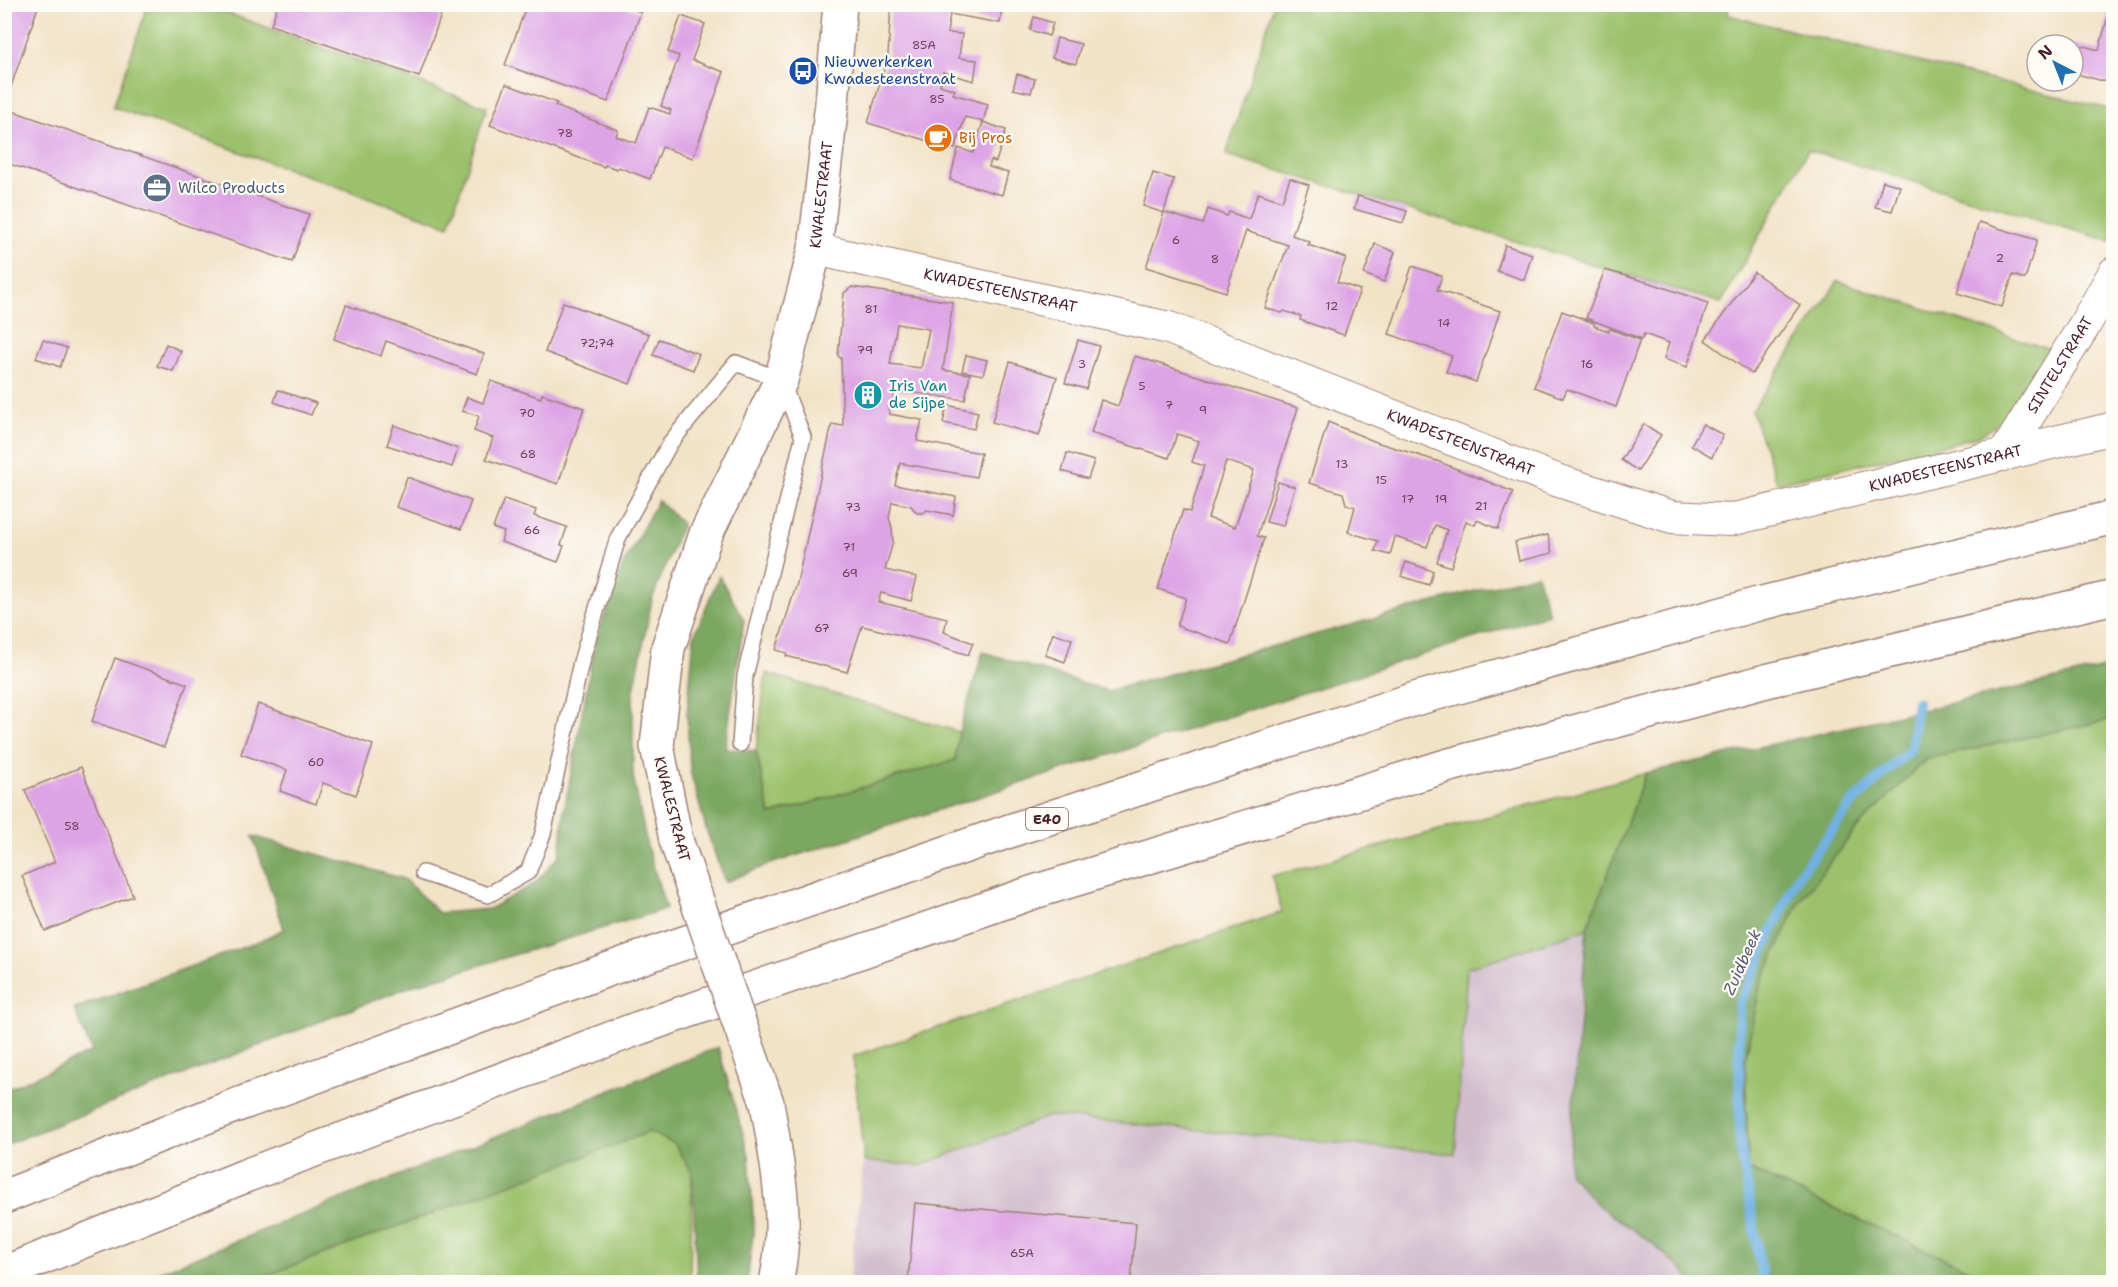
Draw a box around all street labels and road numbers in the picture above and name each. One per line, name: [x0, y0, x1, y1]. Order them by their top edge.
street label: KWALESTRAAT: [805, 140, 837, 249]
street label: KWADESTEENSTRAAT: [922, 264, 1079, 317]
street label: SINTELSTRAAT: [2022, 313, 2097, 417]
street label: KWADESTEENSTRAAT: [1384, 405, 1537, 481]
street label: KWADESTEENSTRAAT: [1867, 440, 2024, 496]
street label: KWALESTRAAT: [649, 754, 695, 864]
road number: E40: [1026, 808, 1068, 830]

